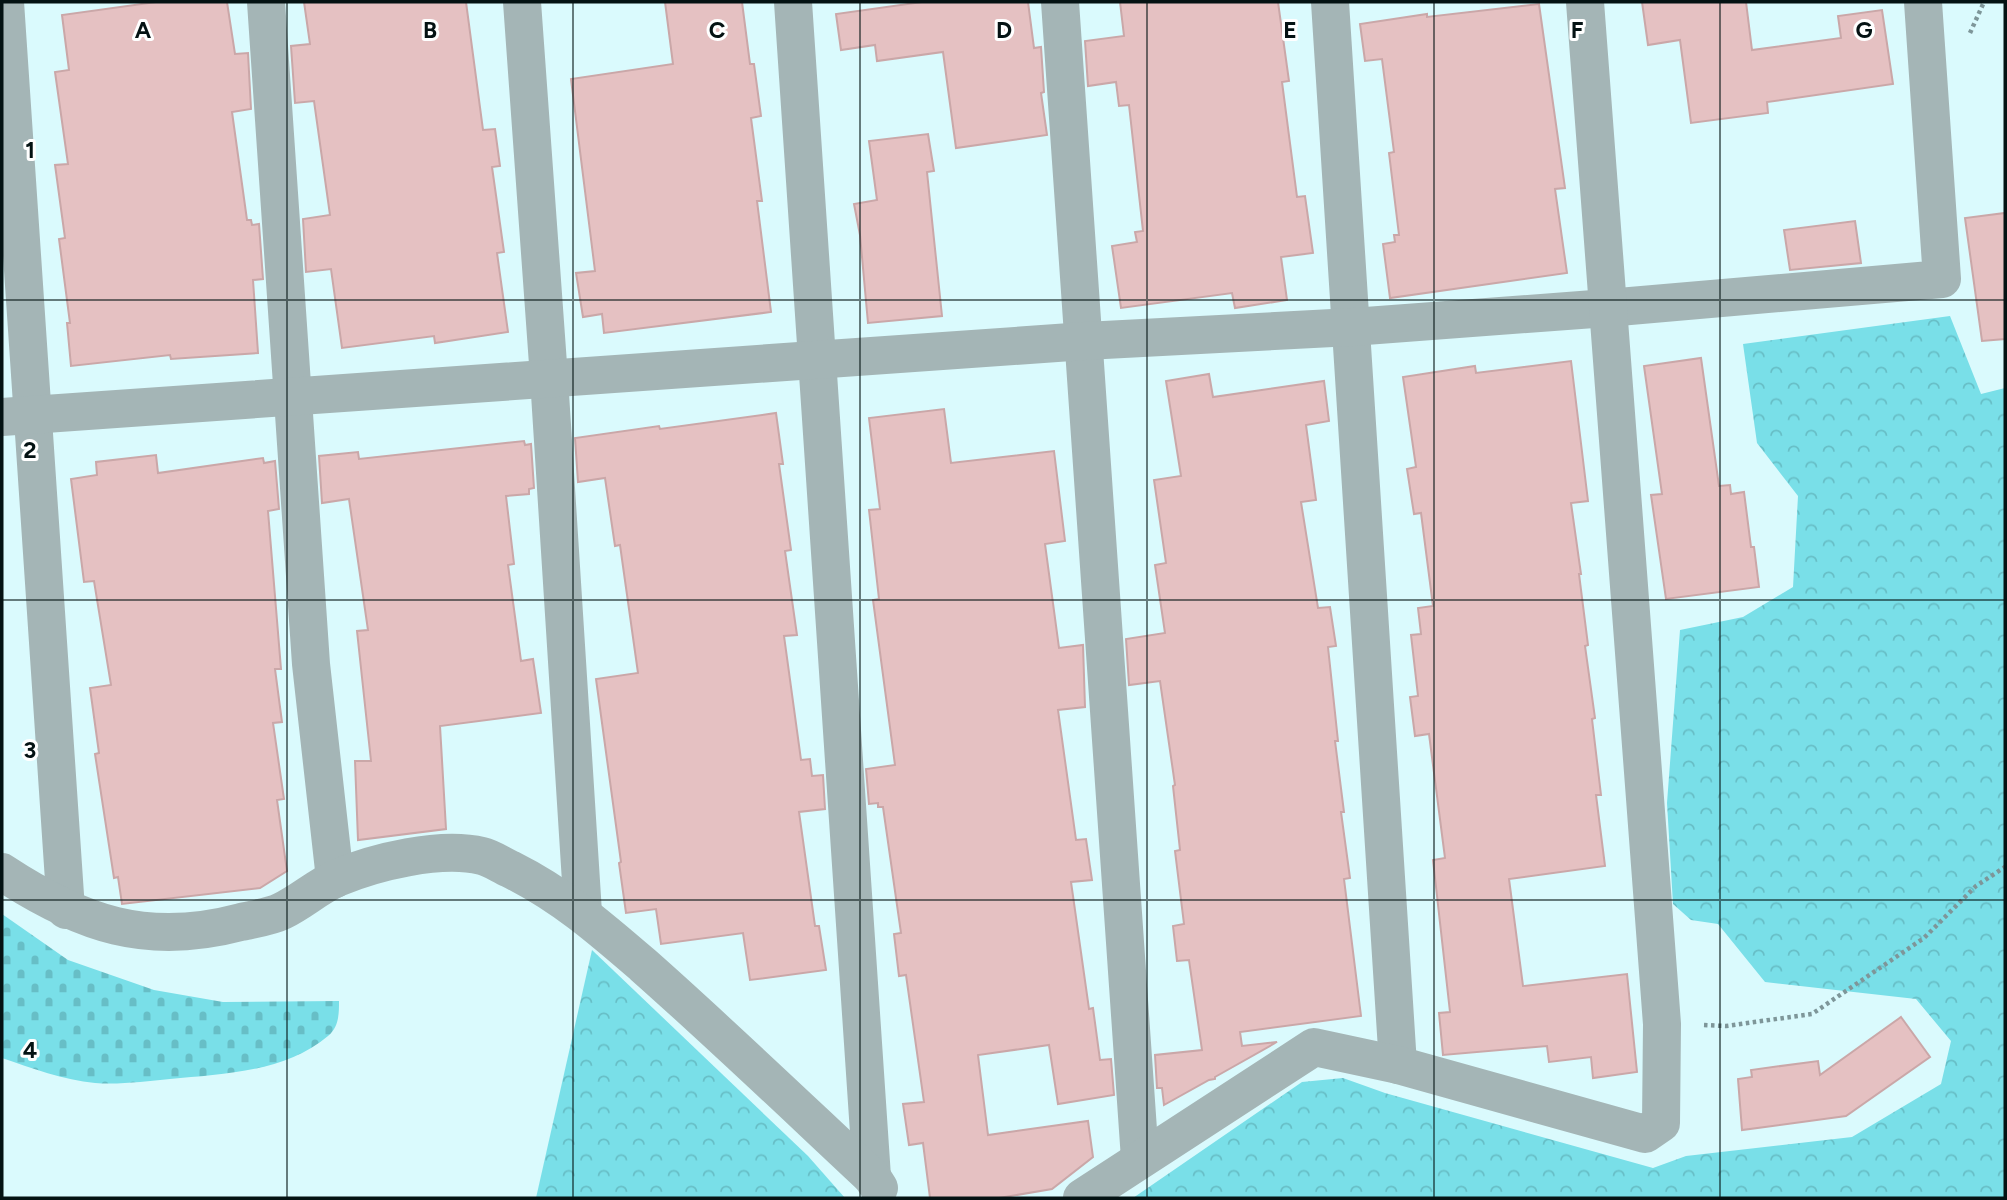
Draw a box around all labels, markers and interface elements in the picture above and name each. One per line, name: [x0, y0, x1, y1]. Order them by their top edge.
text: A: [135, 16, 152, 44]
text: B: [423, 16, 437, 44]
text: C: [709, 16, 726, 44]
text: D: [996, 16, 1012, 44]
text: E: [1283, 16, 1297, 44]
text: F: [1571, 16, 1584, 44]
text: G: [1855, 16, 1873, 44]
text: 1: [25, 136, 35, 164]
text: 2: [23, 436, 37, 464]
text: 3: [24, 736, 36, 764]
text: 4: [23, 1036, 37, 1064]

